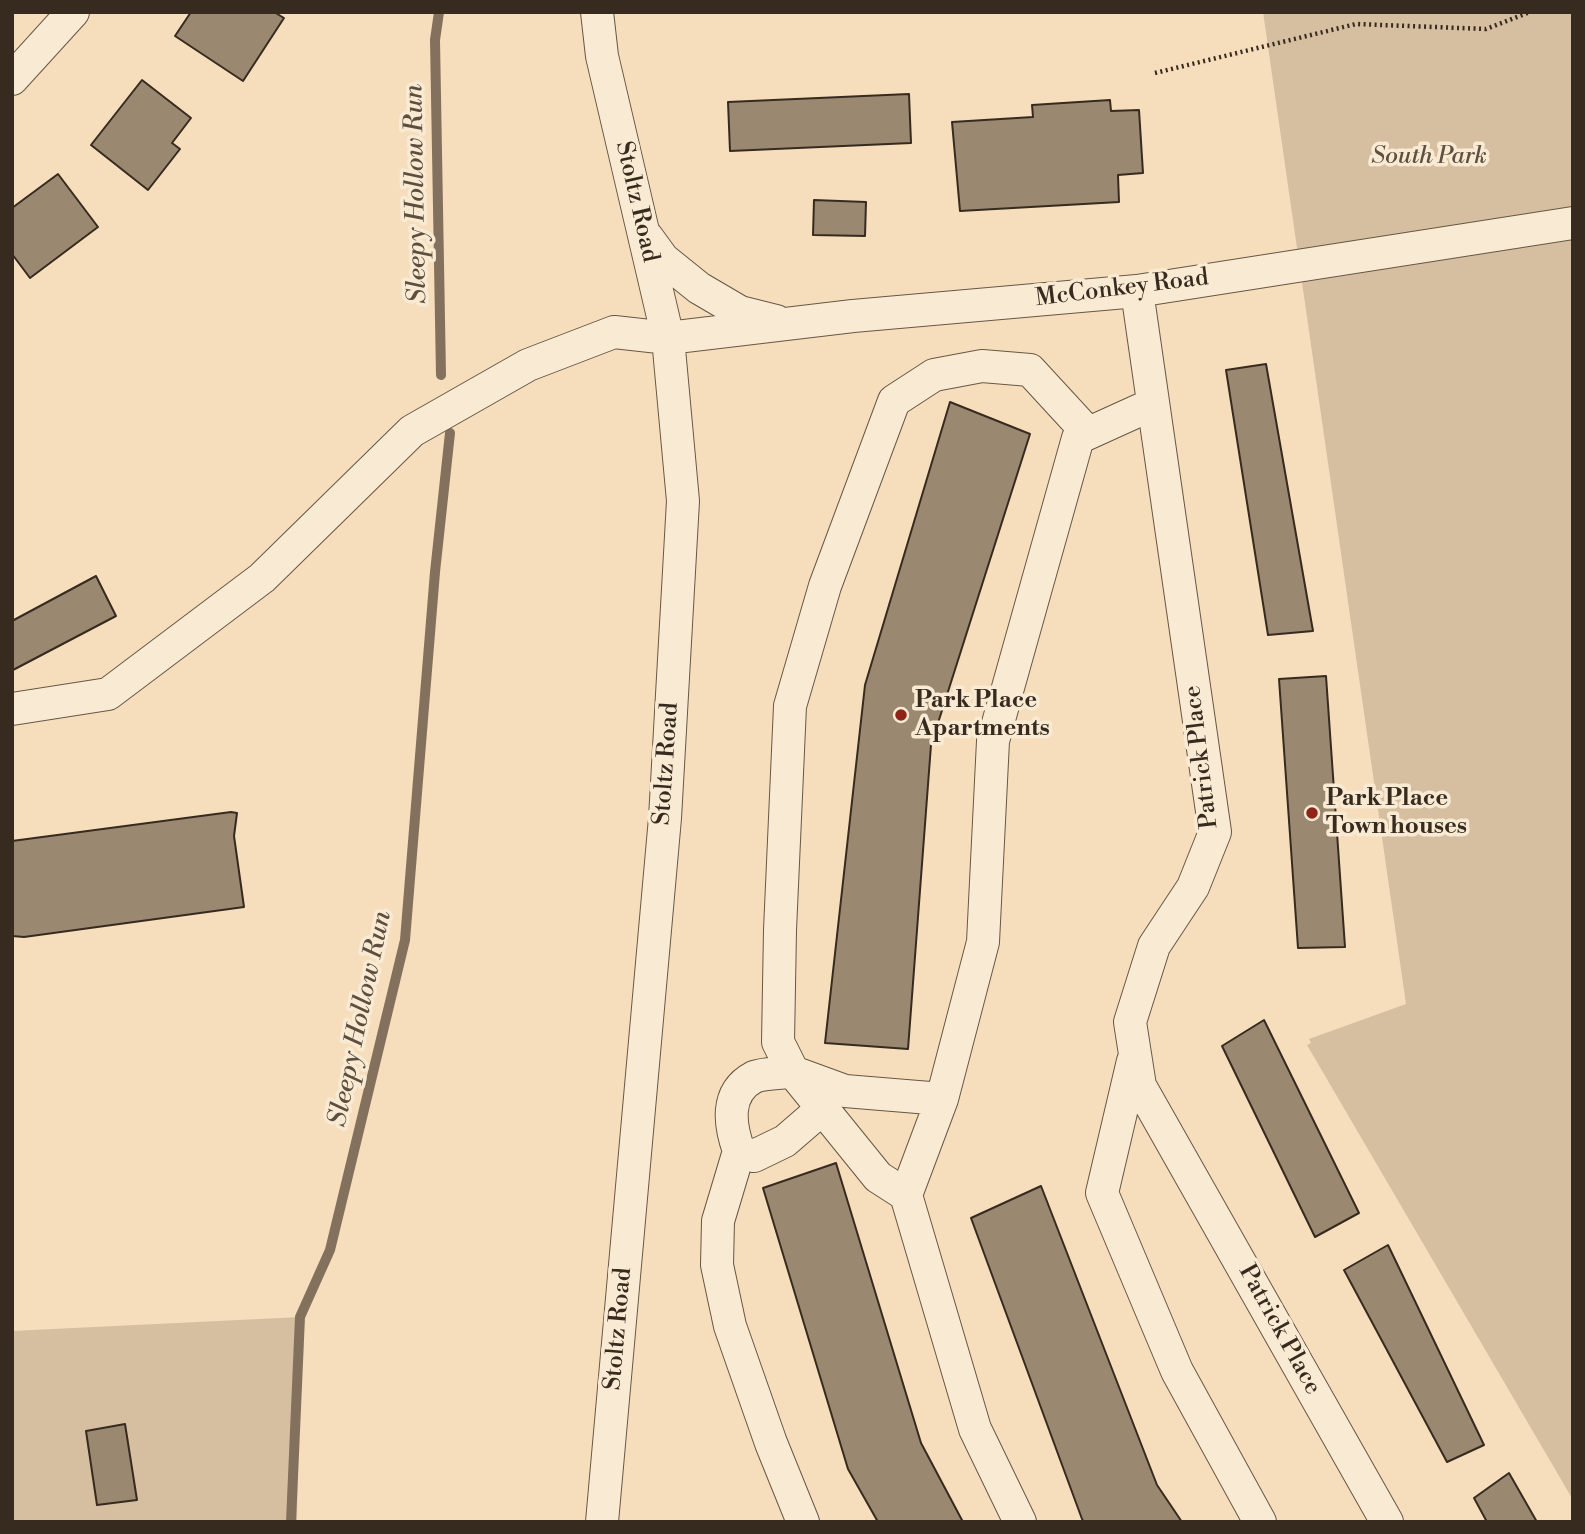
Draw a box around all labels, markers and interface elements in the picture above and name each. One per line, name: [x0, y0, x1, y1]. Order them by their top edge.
water label: Sleepy Hollow Run: [399, 84, 435, 304]
street label: Stoltz Road: [608, 139, 664, 265]
park label: South Park: [1371, 143, 1487, 171]
street label: McConkey Road: [1034, 264, 1210, 314]
street label: Patrick Place: [1179, 684, 1225, 830]
place label: Park Place Apartments: [915, 687, 1050, 743]
street label: Stoltz Road: [648, 702, 686, 826]
marker: Park Place Apartments: [893, 707, 909, 723]
place label: Park Place Town houses: [1326, 785, 1467, 841]
marker: Park Place Town houses: [1304, 805, 1320, 821]
water label: Sleepy Hollow Run: [323, 908, 399, 1130]
street label: Patrick Place: [1231, 1260, 1327, 1400]
street label: Stoltz Road: [599, 1266, 639, 1392]

